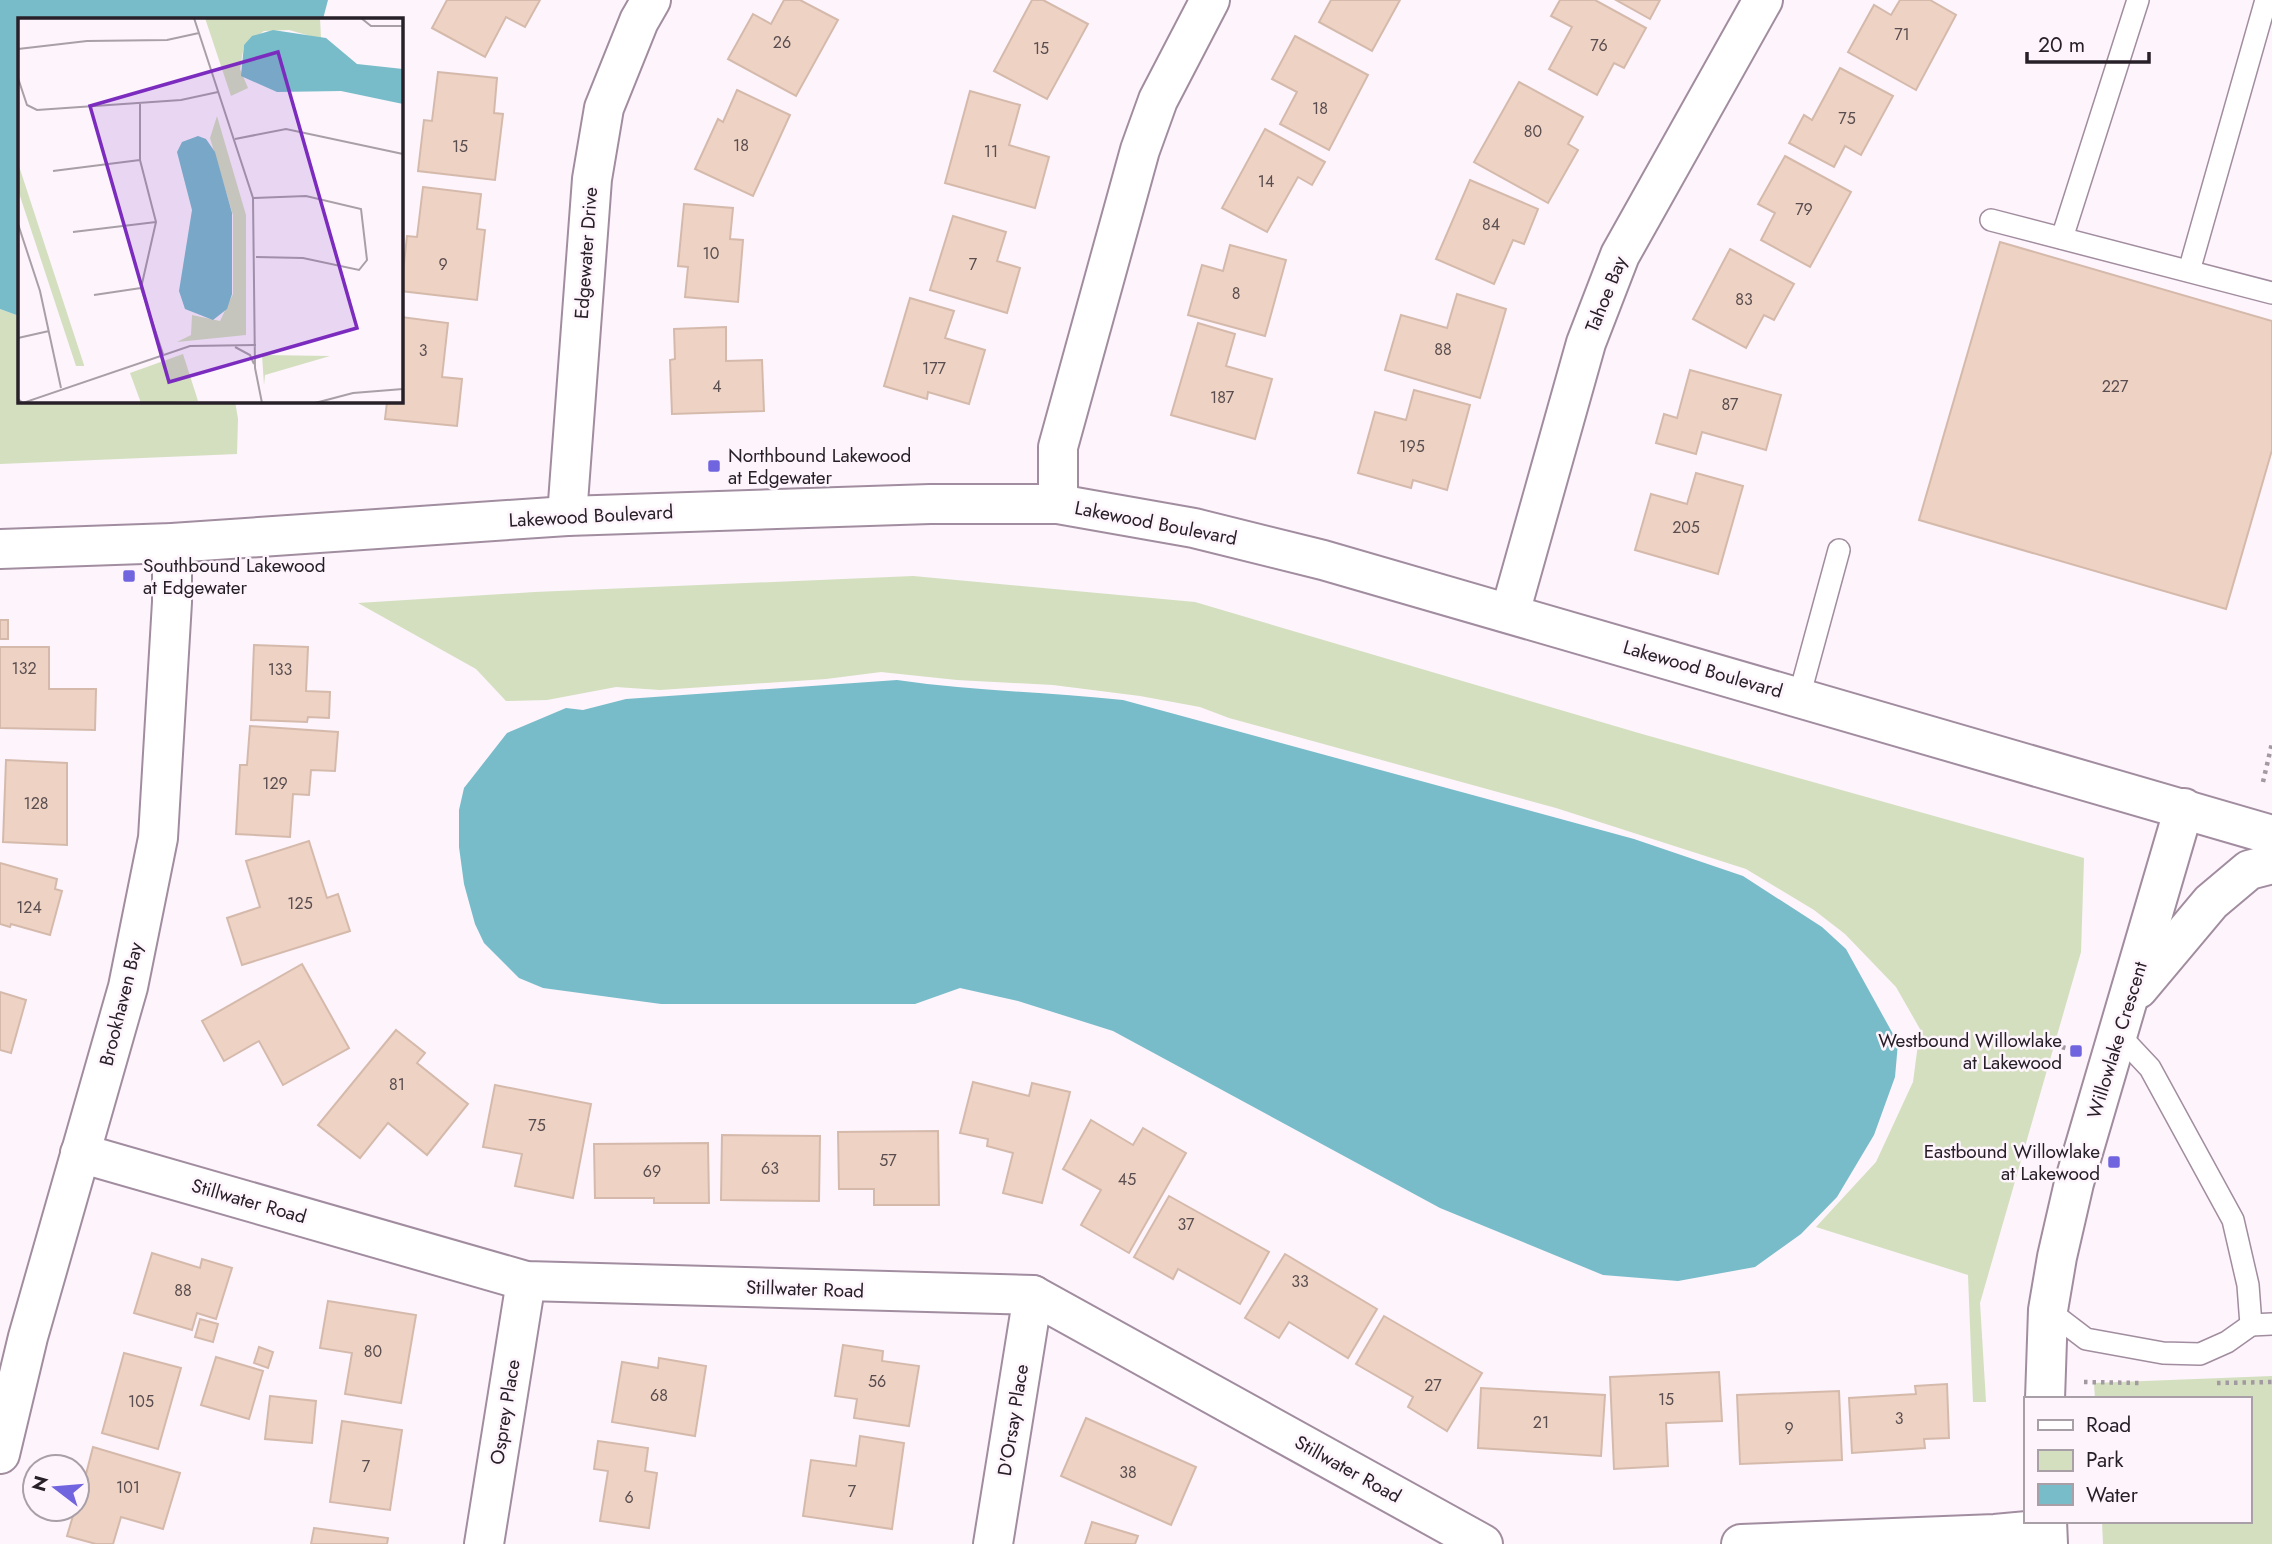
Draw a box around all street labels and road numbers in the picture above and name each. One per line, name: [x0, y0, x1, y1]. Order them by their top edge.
street label: Edgewater Drive: [568, 186, 604, 320]
street label: Tahoe Bay: [1579, 251, 1634, 336]
street label: Lakewood Boulevard: [1073, 494, 1239, 552]
street label: Lakewood Boulevard: [508, 498, 674, 534]
street label: Lakewood Boulevard: [1620, 633, 1786, 705]
street label: Brookhaven Bay: [93, 939, 150, 1069]
street label: Willowlake Crescent: [2080, 958, 2154, 1122]
street label: Stillwater Road: [188, 1172, 310, 1230]
street label: Stillwater Road: [745, 1273, 865, 1305]
street label: Osprey Place: [483, 1357, 527, 1466]
street label: D'Orsay Place: [991, 1362, 1035, 1478]
street label: Stillwater Road: [1290, 1429, 1406, 1509]

